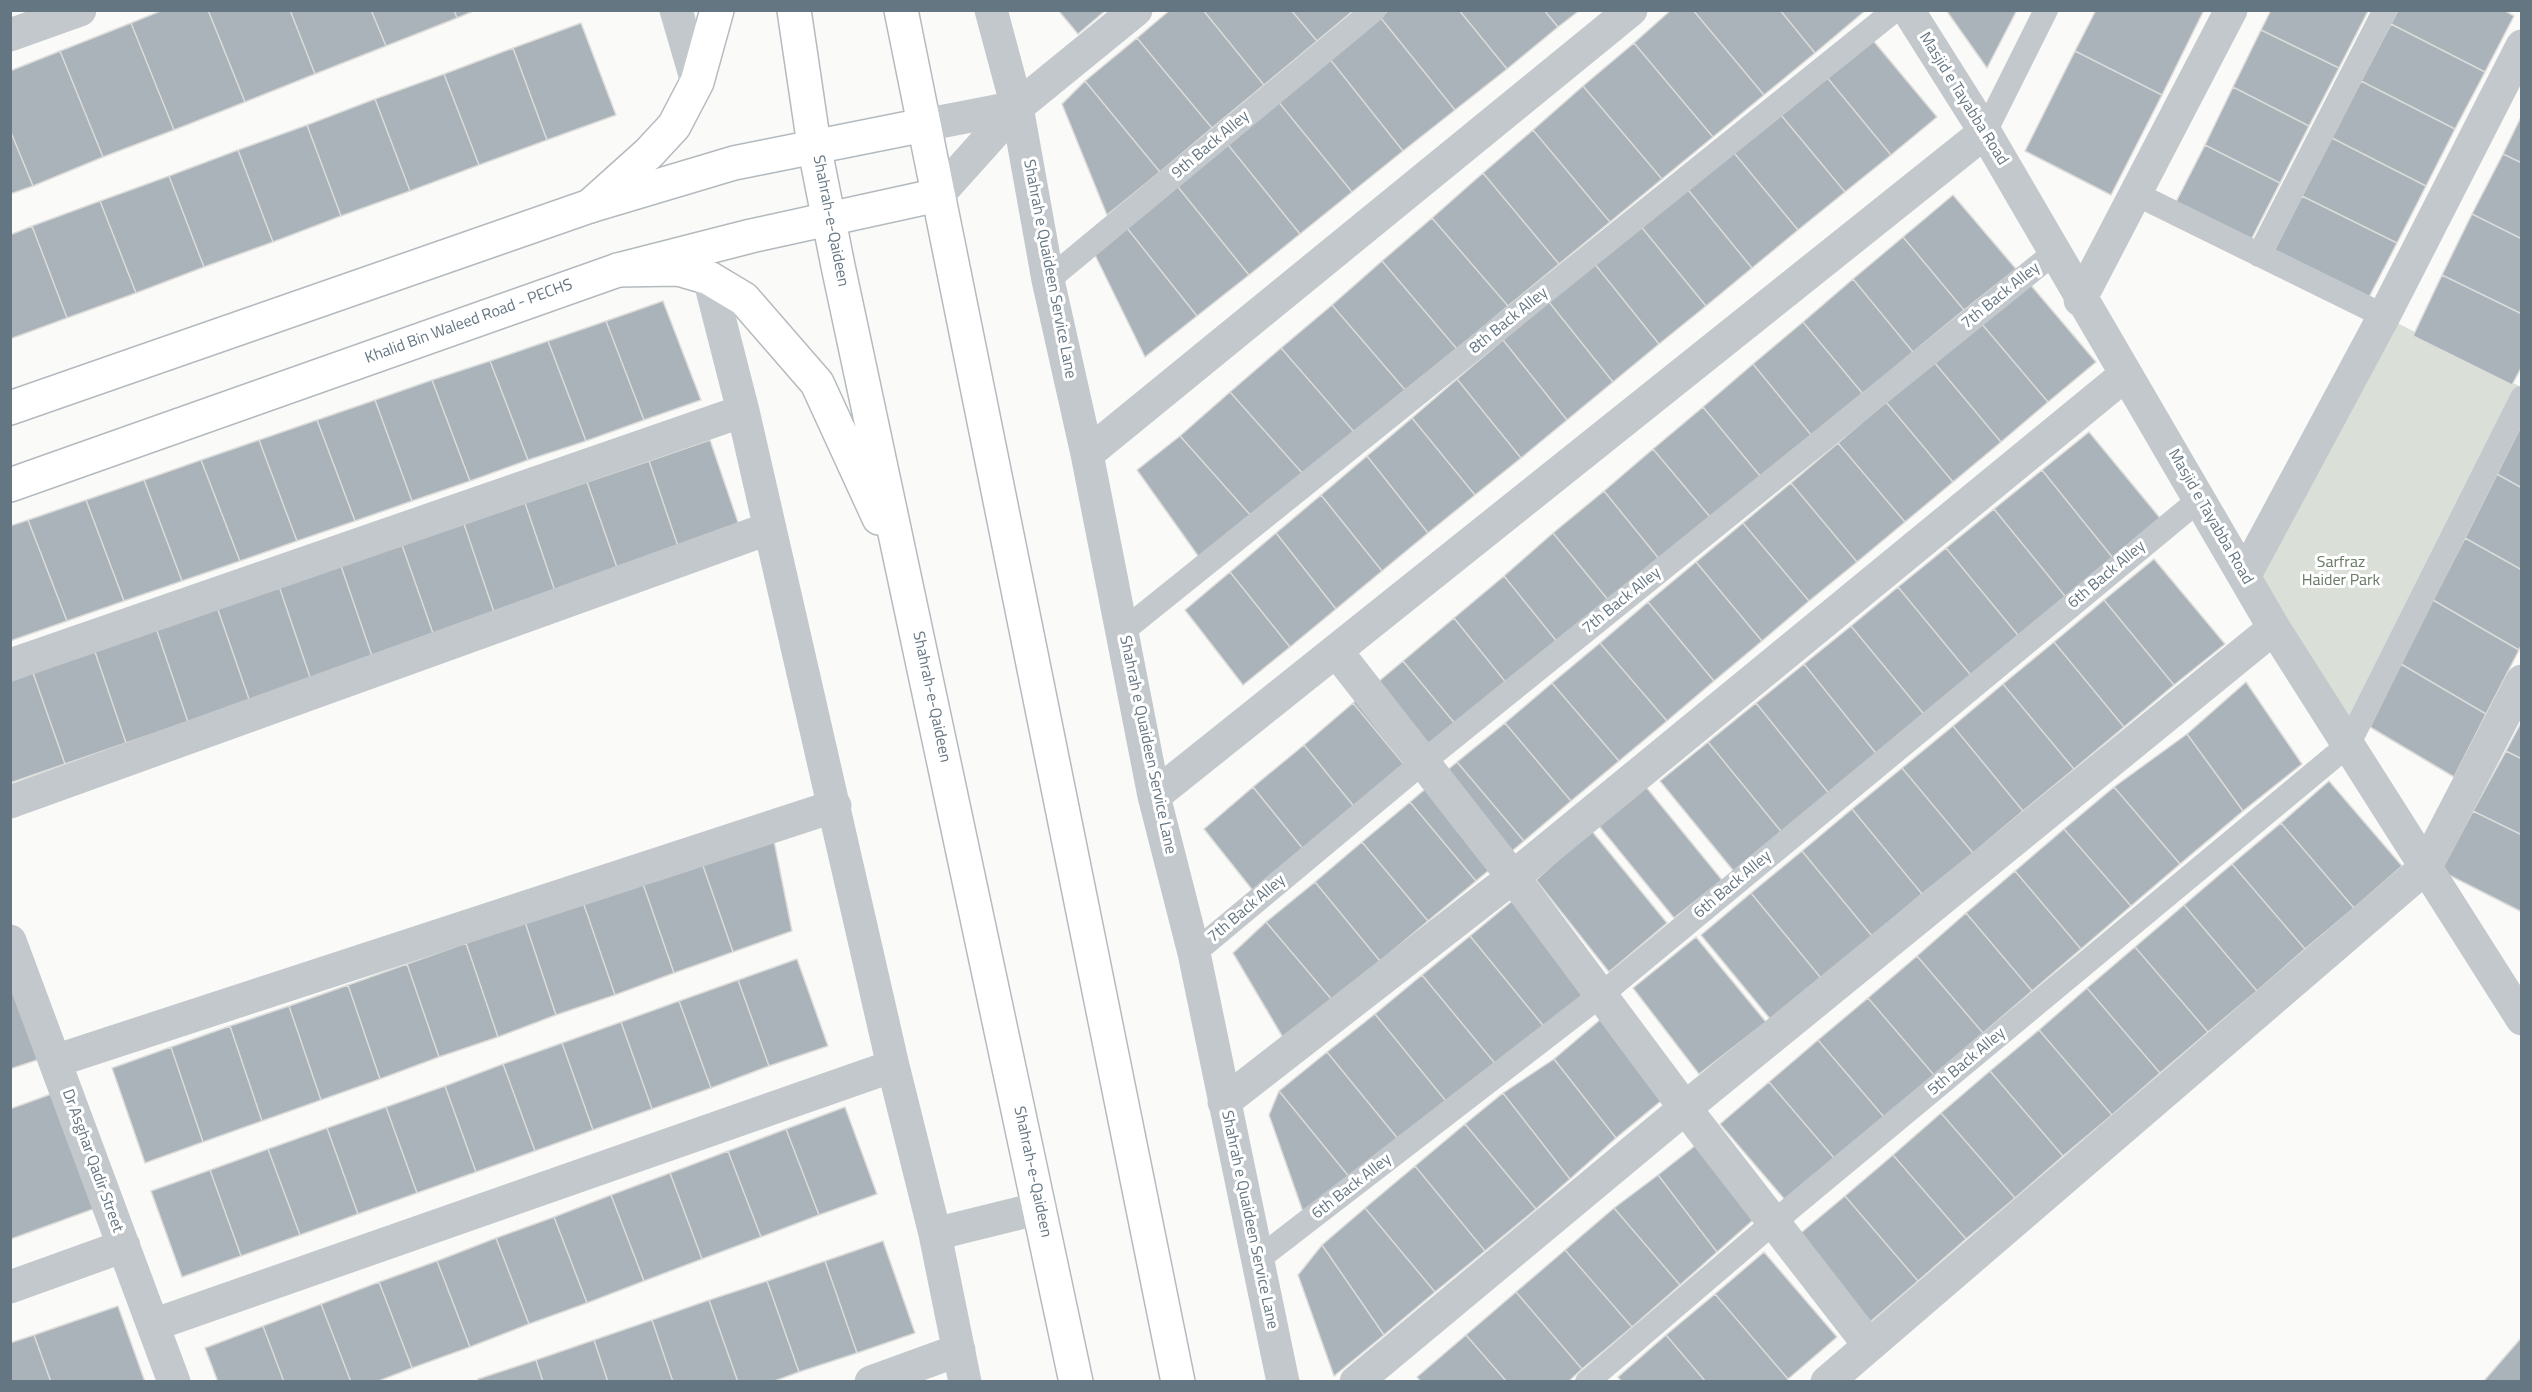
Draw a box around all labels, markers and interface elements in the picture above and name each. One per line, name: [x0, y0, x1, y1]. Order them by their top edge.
street label: Masjid e Tayabba Road: [1914, 29, 2012, 169]
street label: 9th Back Alley: [1168, 107, 1254, 183]
street label: Shahrah-e-Qaideen: [808, 154, 852, 288]
street label: Shahrah e Quaideen Service Lane: [1018, 158, 1080, 380]
street label: 7th Back Alley: [1958, 259, 2044, 333]
street label: Khalid Bin Waleed Road - PECHS: [363, 275, 575, 369]
street label: 8th Back Alley: [1466, 284, 1552, 358]
street label: Masjid e Tayabba Road: [2163, 446, 2257, 588]
street label: 6th Back Alley: [2064, 537, 2150, 613]
park label: Sarfraz Haider Park: [2302, 553, 2380, 591]
street label: 7th Back Alley: [1579, 564, 1665, 638]
street label: Shahrah-e-Qaideen: [908, 630, 954, 764]
street label: Shahrah e Quaideen Service Lane: [1114, 634, 1180, 856]
street label: 6th Back Alley: [1690, 847, 1776, 923]
street label: 7th Back Alley: [1204, 871, 1290, 947]
street label: 5th Back Alley: [1924, 1024, 2010, 1100]
street label: Dr Asghar Qadir Street: [57, 1087, 127, 1235]
street label: Shahrah-e-Qaideen: [1009, 1105, 1055, 1239]
street label: Shahrah e Quaideen Service Lane: [1216, 1109, 1282, 1331]
street label: 6th Back Alley: [1309, 1150, 1395, 1224]

